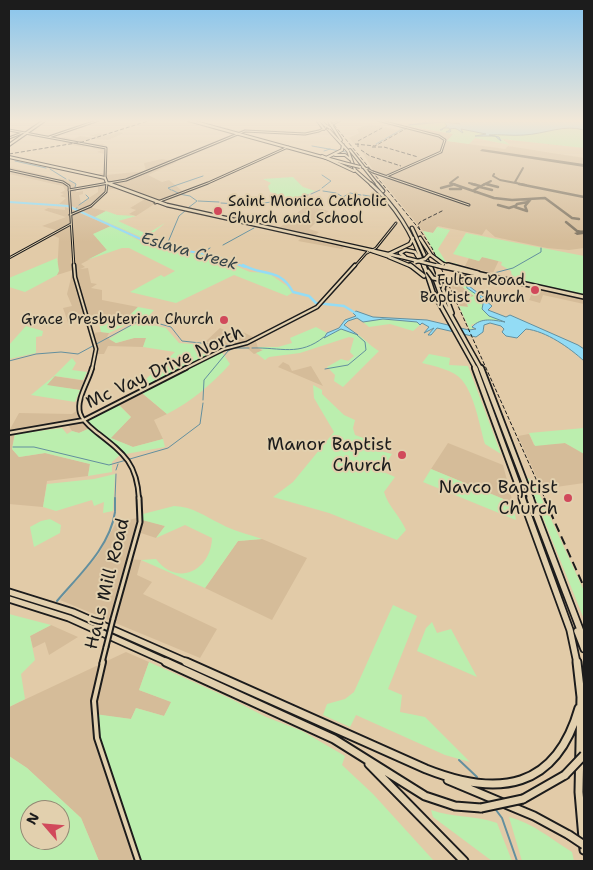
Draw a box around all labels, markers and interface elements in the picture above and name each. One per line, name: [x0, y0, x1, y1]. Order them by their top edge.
place label: Saint Monica Catholic Church and School: [228, 193, 387, 228]
marker: Saint Monica Catholic Church and School: [212, 205, 224, 217]
water label: Eslava Creek: [138, 229, 240, 275]
place label: Fulton Road Baptist Church: [420, 272, 525, 307]
marker: Fulton Road Baptist Church: [529, 284, 541, 296]
place label: Grace Presbyterian Church: [21, 311, 214, 329]
marker: Grace Presbyterian Church: [218, 314, 230, 326]
street label: Mc Vay Drive North: [83, 322, 247, 414]
place label: Manor Baptist Church: [267, 434, 392, 476]
marker: Manor Baptist Church: [396, 449, 408, 461]
place label: Navco Baptist Church: [439, 477, 558, 520]
marker: Navco Baptist Church: [562, 492, 574, 504]
street label: Halls Mill Road: [81, 516, 135, 652]
north arrow: [20, 800, 70, 850]
text: N: [22, 810, 43, 828]

